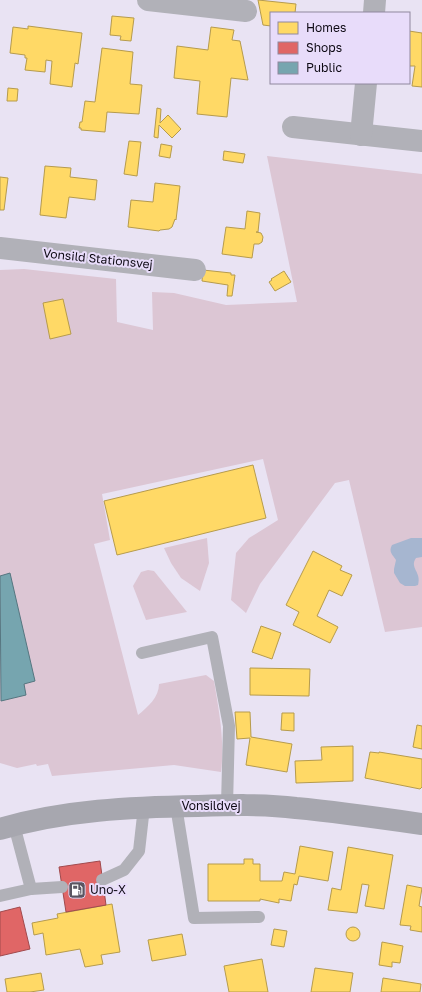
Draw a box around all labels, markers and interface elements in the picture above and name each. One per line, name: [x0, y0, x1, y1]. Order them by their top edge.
legend: [270, 12, 410, 84]
text: Homes: [306, 20, 346, 35]
text: Shops: [306, 40, 342, 55]
text: Public: [306, 60, 343, 75]
street label: Vonsild Stationsvej: [43, 245, 154, 272]
street label: Vonsildvej: [181, 798, 241, 813]
fuel station icon: Uno-X: [67, 880, 87, 900]
place label: Uno-X: [90, 882, 126, 897]

